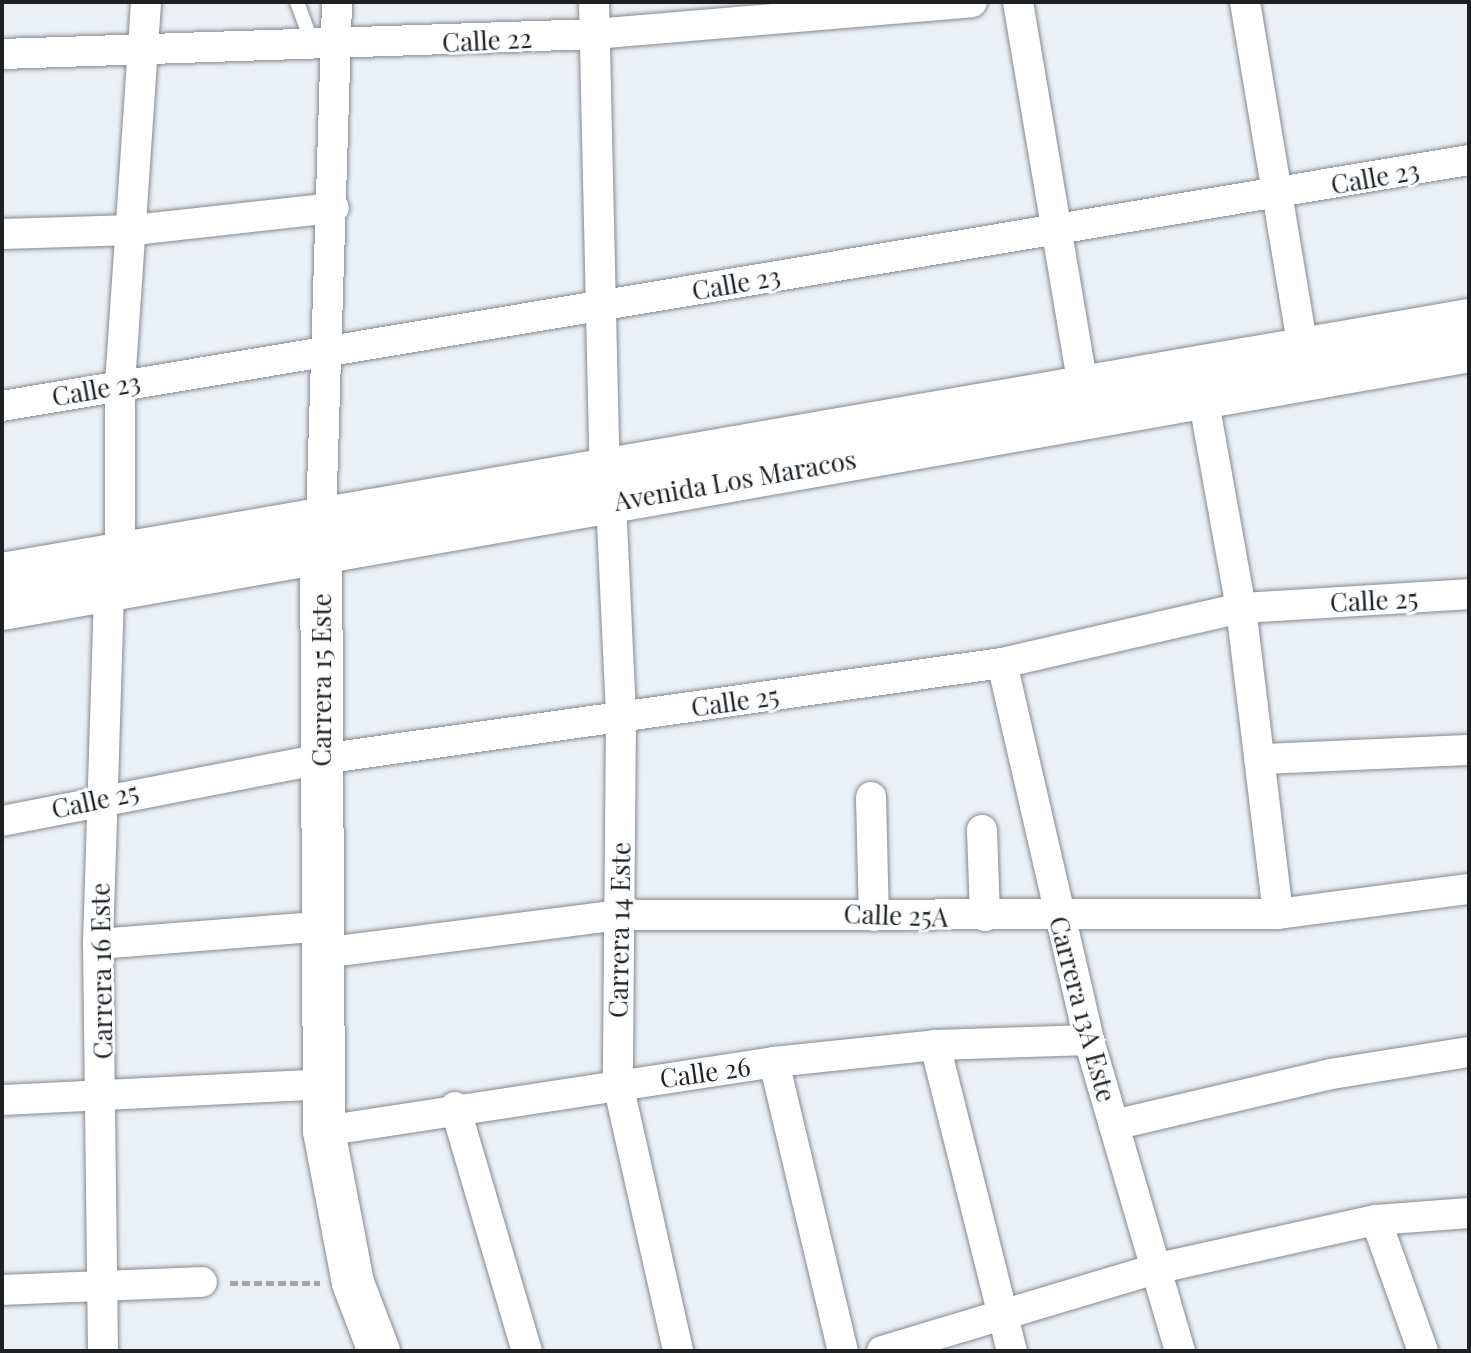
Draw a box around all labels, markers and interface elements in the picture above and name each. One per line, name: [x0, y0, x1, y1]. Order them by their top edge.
street label: Calle 22: [441, 22, 533, 58]
street label: Calle 23: [1328, 154, 1422, 200]
street label: Calle 23: [689, 260, 783, 306]
street label: Calle 23: [49, 366, 143, 412]
street label: Avenida Los Maracos: [611, 443, 859, 517]
street label: Calle 25: [1329, 582, 1419, 618]
street label: Carrera 15 Este: [305, 593, 337, 767]
street label: Calle 25: [689, 679, 781, 723]
street label: Calle 25: [49, 776, 141, 824]
street label: Carrera 14 Este: [602, 842, 636, 1018]
street label: Carrera 16 Este: [84, 882, 118, 1060]
street label: Calle 25A: [843, 898, 949, 932]
street label: Carrera 13A Este: [1043, 913, 1123, 1105]
street label: Calle 26: [658, 1050, 752, 1094]

